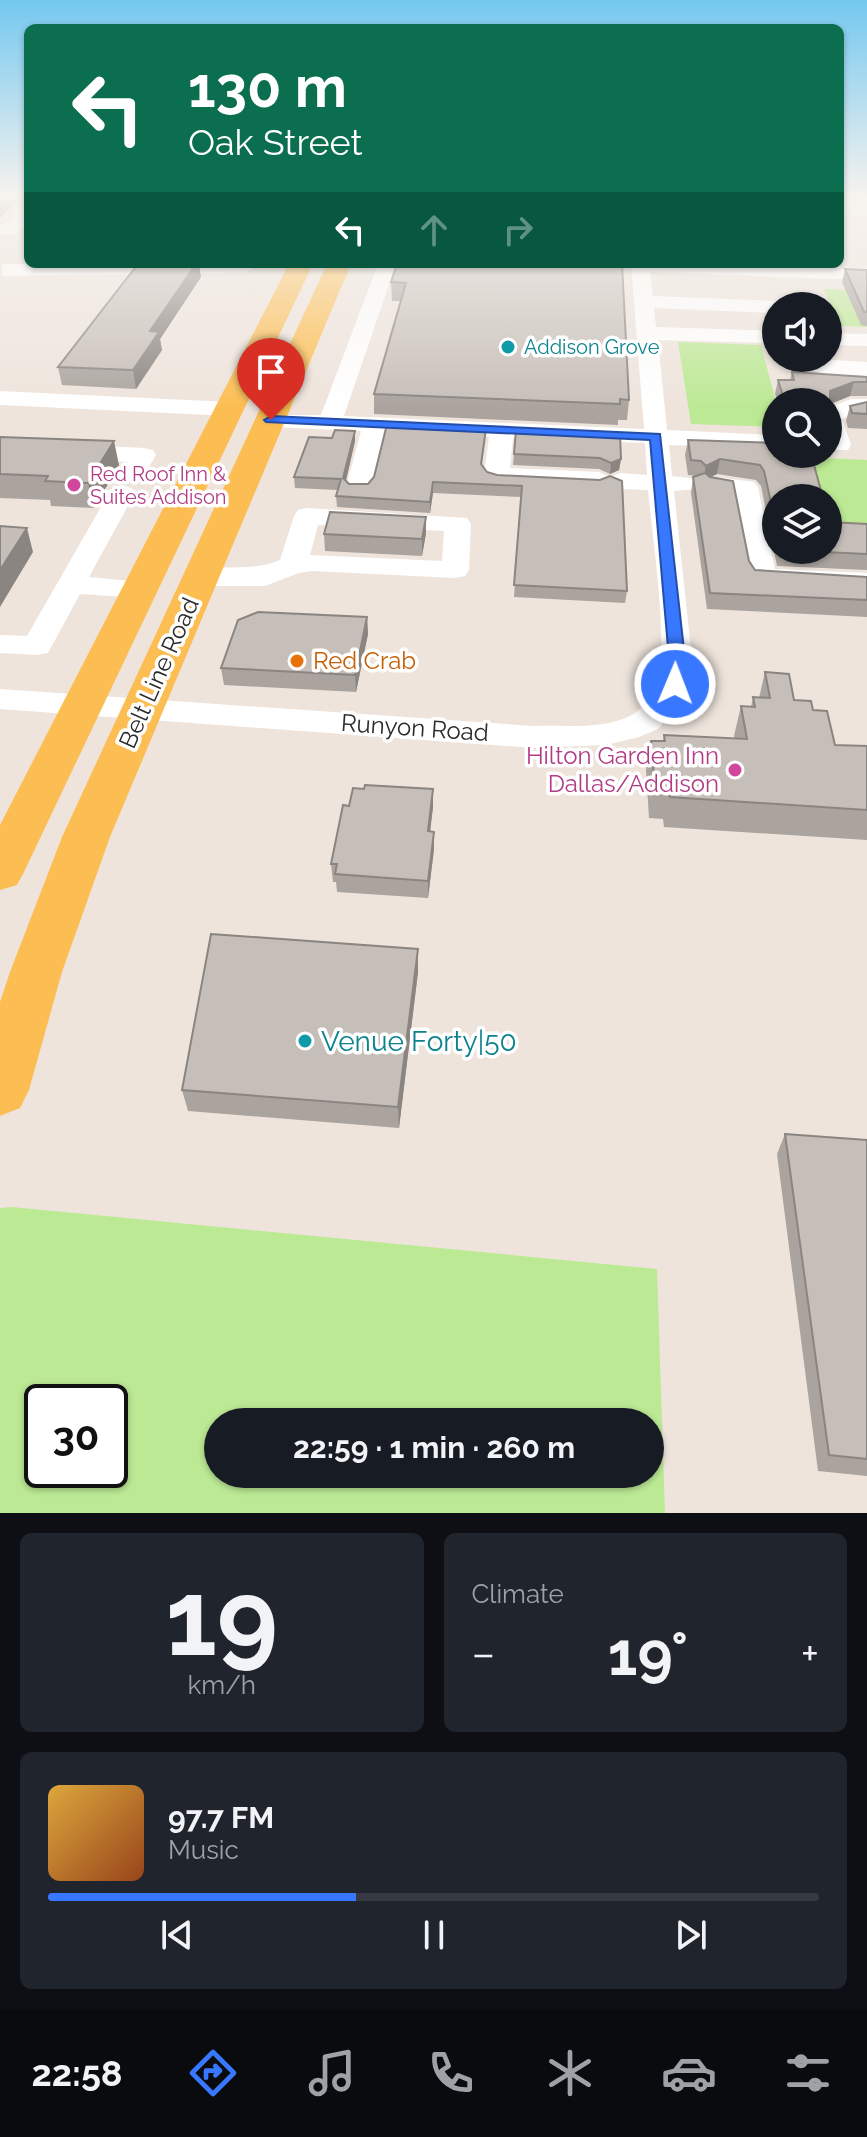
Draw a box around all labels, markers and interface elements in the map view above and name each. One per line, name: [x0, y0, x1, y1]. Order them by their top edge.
text: 130 m: [188, 54, 347, 120]
icon: left: [56, 56, 160, 160]
text: Oak Street: [188, 121, 363, 163]
icon: left: [328, 208, 372, 252]
icon: ahead: [412, 208, 456, 252]
icon: right: [496, 208, 540, 252]
map controls: [762, 292, 842, 564]
button: sound: [762, 292, 842, 372]
place label: Addison Grove: [524, 335, 660, 359]
pin: [237, 338, 305, 420]
marker: Addison Grove: [499, 338, 517, 356]
icon: arrive: [249, 350, 293, 394]
button: search: [762, 388, 842, 468]
place label: Red Roof Inn & Suites Addison: [90, 462, 227, 509]
marker: Red Roof Inn & Suites Addison: [65, 476, 83, 494]
button: layers: [762, 484, 842, 564]
street label: Belt Line Road: [112, 593, 205, 753]
position arrow: [633, 642, 717, 726]
place label: Red Crab: [313, 646, 416, 675]
marker: Red Crab: [288, 652, 306, 670]
street label: Runyon Road: [340, 708, 490, 747]
place label: Hilton Garden Inn Dallas/Addison: [526, 741, 719, 798]
marker: Hilton Garden Inn Dallas/Addison: [726, 761, 744, 779]
place label: Venue Forty|50: [321, 1025, 517, 1058]
marker: Venue Forty|50: [296, 1032, 314, 1050]
speed limit sign: 30: [24, 1384, 128, 1488]
text: 22:59 · 1 min · 260 m: [293, 1430, 575, 1465]
text: 19: [165, 1557, 278, 1679]
text: Climate: [472, 1579, 564, 1609]
text: 19°: [608, 1619, 688, 1689]
text: −: [472, 1628, 495, 1679]
text: +: [801, 1628, 819, 1679]
text: km/h: [187, 1670, 256, 1700]
text: 97.7 FM: [168, 1800, 274, 1835]
text: Music: [168, 1835, 239, 1865]
icon: previous: [155, 1913, 199, 1957]
icon: pause: [412, 1913, 456, 1957]
icon: next: [669, 1913, 713, 1957]
icon: directions: [185, 2045, 241, 2101]
icon: music: [304, 2045, 360, 2101]
icon: phone: [423, 2045, 479, 2101]
icon: climate: [542, 2045, 598, 2101]
icon: car: [661, 2045, 717, 2101]
icon: filters: [780, 2045, 836, 2101]
text: 22:58: [31, 2052, 123, 2094]

